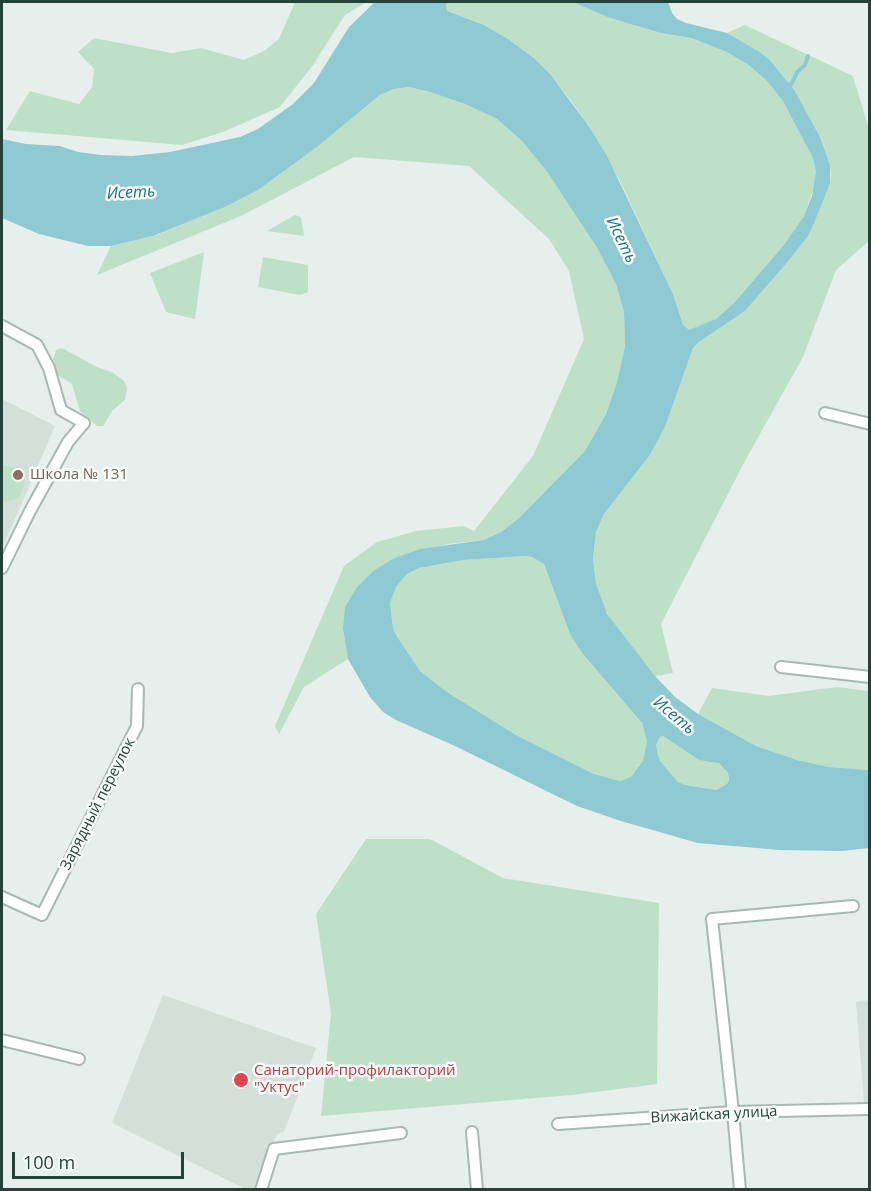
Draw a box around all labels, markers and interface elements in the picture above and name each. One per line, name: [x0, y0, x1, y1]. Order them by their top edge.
water label: Исеть: [106, 182, 156, 204]
water label: Исеть: [602, 214, 640, 266]
place label: Школа № 131: [30, 466, 128, 484]
marker: Школа № 131: [11, 468, 25, 482]
water label: Исеть: [649, 693, 699, 739]
street label: Зарядный переулок: [57, 735, 139, 873]
place label: Санаторий-профилакторий "Уктус": [254, 1062, 456, 1097]
marker: Санаторий-профилакторий "Уктус": [232, 1071, 250, 1089]
street label: Вижайская улица: [650, 1103, 778, 1127]
scale bar: [15, 1140, 188, 1178]
text: 100 m: [23, 1150, 75, 1174]

